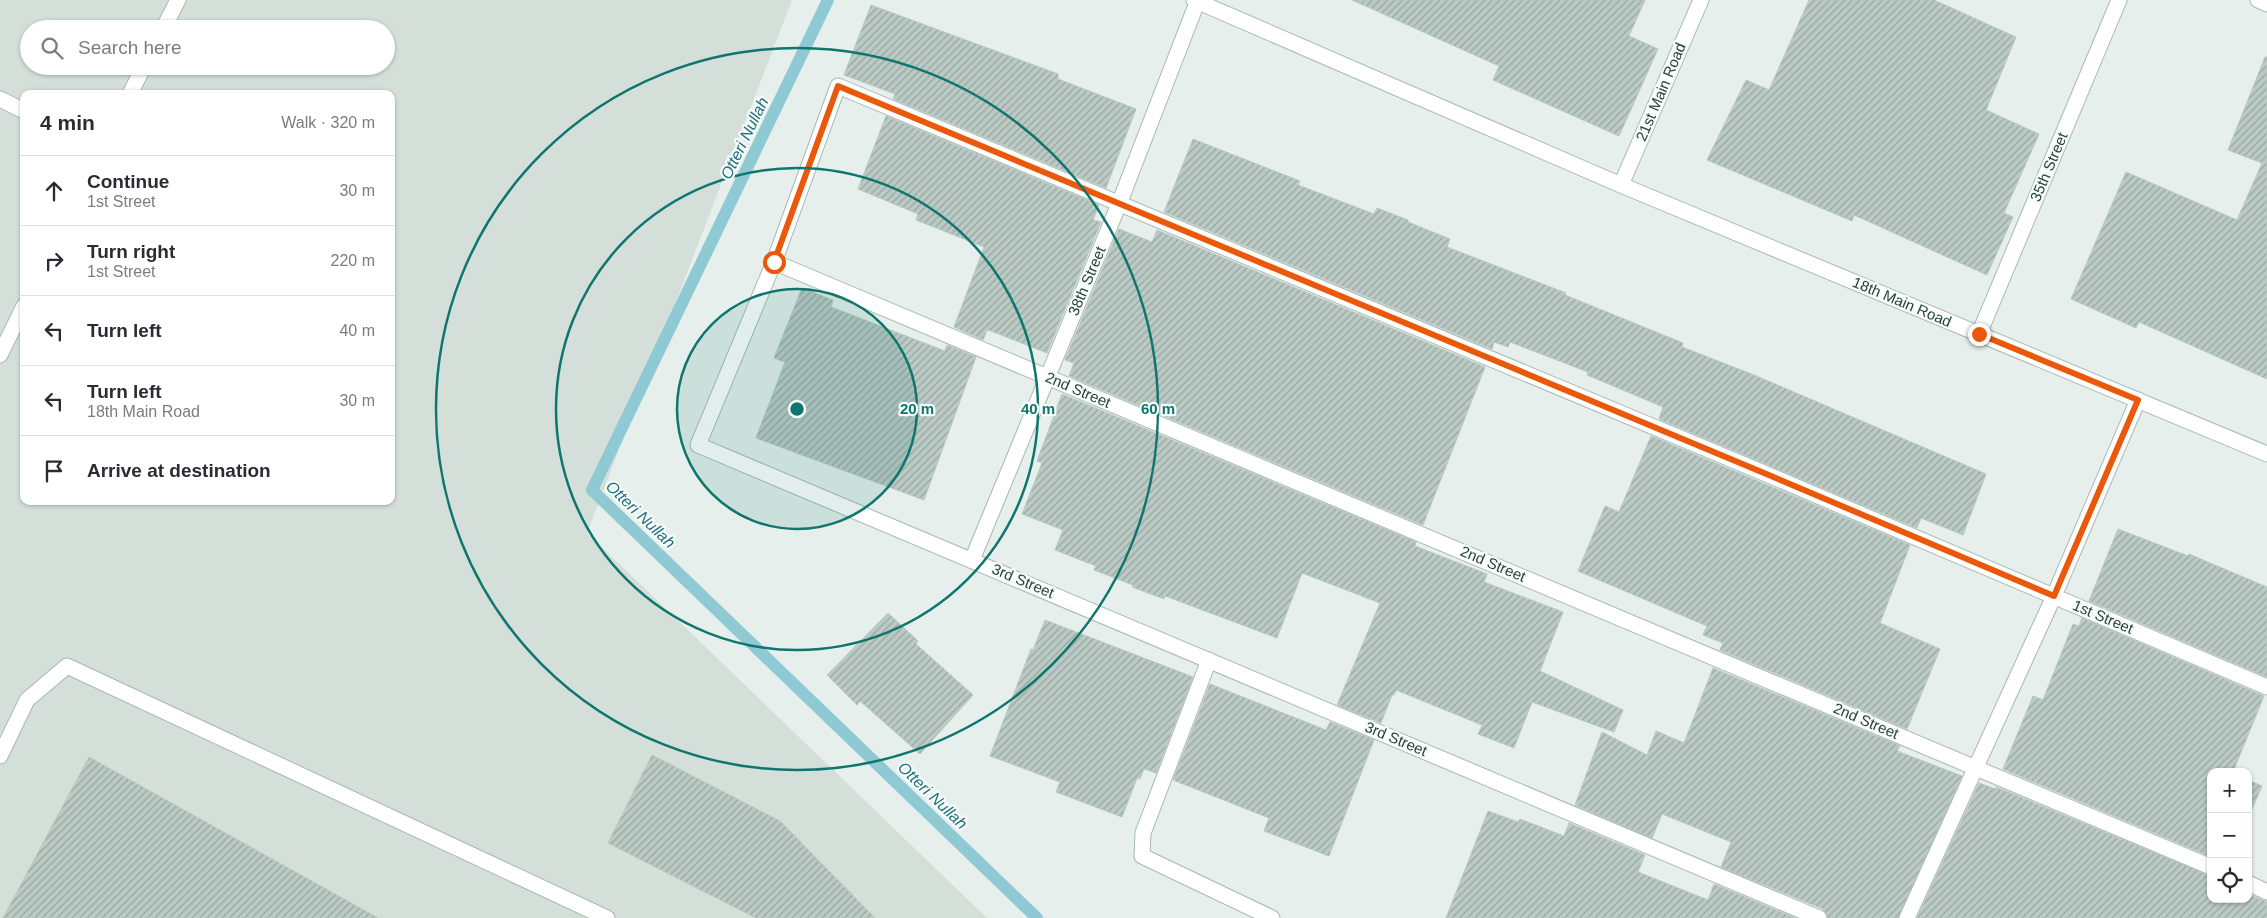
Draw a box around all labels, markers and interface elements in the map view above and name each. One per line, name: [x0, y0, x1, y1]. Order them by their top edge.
search box: [20, 20, 395, 75]
icon: search: [38, 34, 66, 62]
text: Search here: [78, 37, 182, 58]
street label: 21st Main Road: [1632, 40, 1689, 143]
water label: Otteri Nullah: [717, 94, 772, 182]
text: 4 min: [40, 111, 95, 134]
text: Walk · 320 m: [281, 114, 375, 131]
street label: 35th Street: [2026, 129, 2071, 204]
text: Continue: [87, 171, 169, 192]
icon: ahead: [40, 177, 68, 205]
text: 30 m: [339, 182, 375, 199]
text: 1st Street: [87, 193, 155, 210]
text: Turn right: [87, 241, 175, 262]
street label: 38th Street: [1064, 243, 1109, 318]
icon: right: [40, 247, 68, 275]
route start: [763, 251, 786, 274]
text: 220 m: [331, 252, 375, 269]
text: 1st Street: [87, 263, 155, 280]
street label: 18th Main Road: [1850, 273, 1954, 330]
icon: left: [40, 317, 68, 345]
text: Turn left: [87, 320, 162, 341]
text: 40 m: [339, 322, 375, 339]
route end: [1968, 323, 1991, 346]
street label: 2nd Street: [1043, 368, 1114, 411]
text: Turn left: [87, 381, 162, 402]
icon: left: [40, 387, 68, 415]
text: 30 m: [339, 392, 375, 409]
centre of rings: [788, 400, 806, 418]
text: 20 m: [900, 400, 934, 417]
text: 40 m: [1021, 400, 1055, 417]
text: 60 m: [1141, 400, 1175, 417]
text: 18th Main Road: [87, 403, 200, 420]
icon: arrive: [40, 457, 68, 485]
text: Arrive at destination: [87, 460, 271, 481]
water label: Otteri Nullah: [603, 477, 679, 551]
street label: 2nd Street: [1458, 542, 1529, 585]
street label: 3rd Street: [990, 560, 1058, 602]
street label: 1st Street: [2070, 596, 2137, 637]
street label: 2nd Street: [1831, 699, 1902, 742]
street label: 3rd Street: [1363, 718, 1431, 760]
water label: Otteri Nullah: [895, 758, 971, 832]
map controls: [2207, 768, 2252, 903]
button: +: [2207, 768, 2252, 813]
button: −: [2207, 813, 2252, 858]
button: locate: [2207, 858, 2252, 903]

